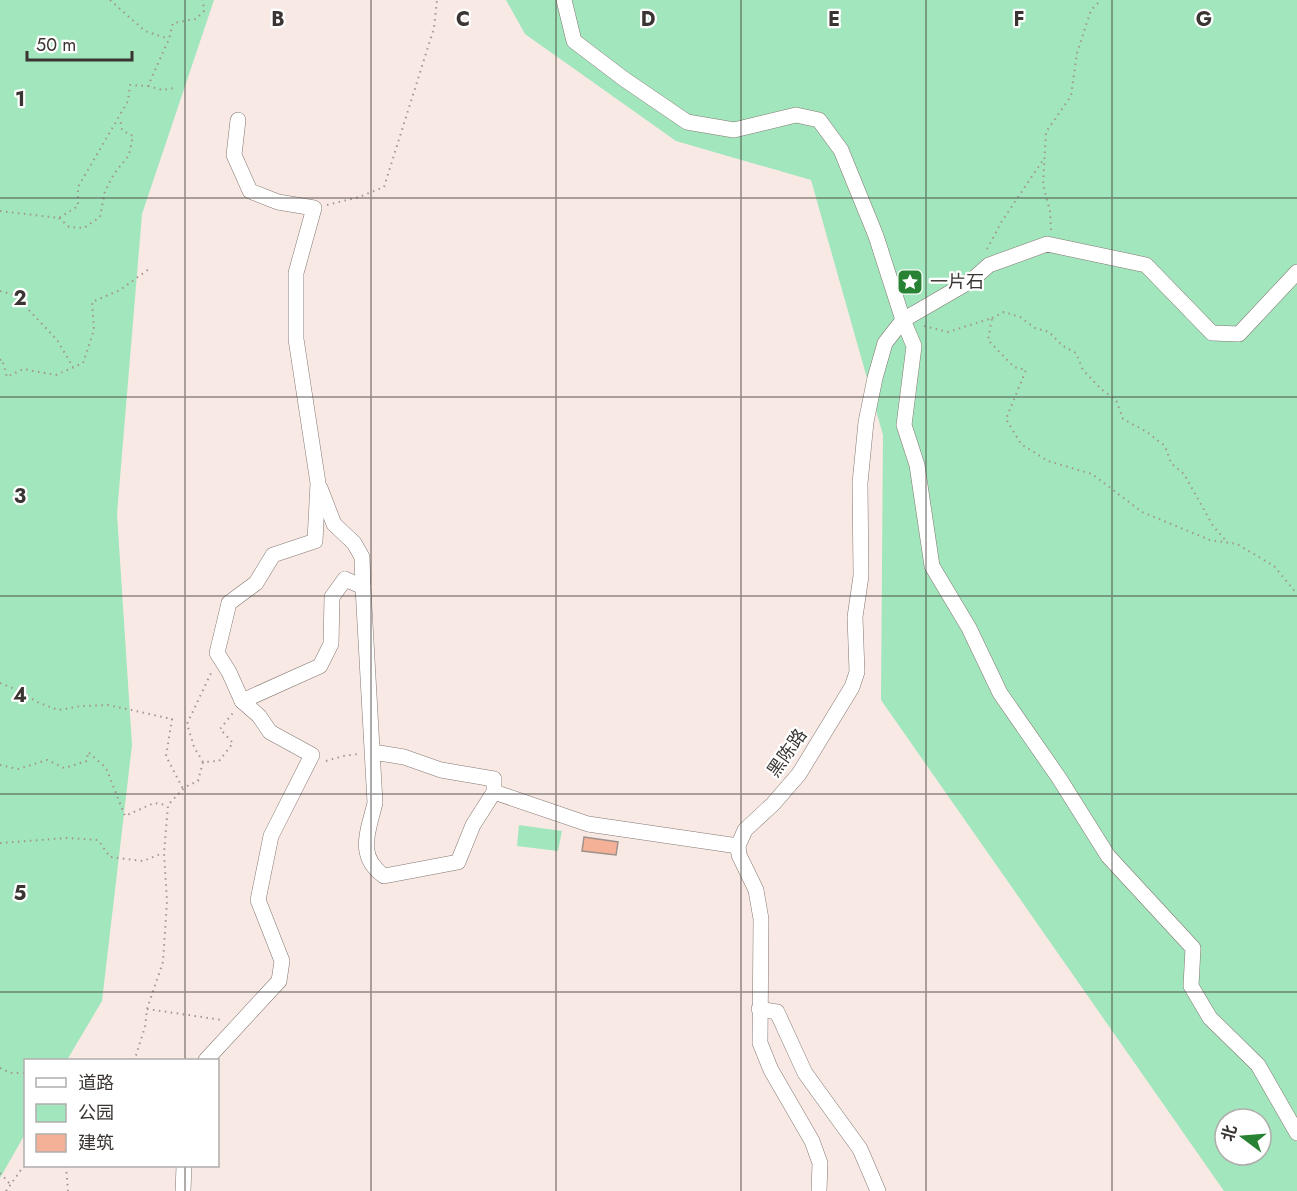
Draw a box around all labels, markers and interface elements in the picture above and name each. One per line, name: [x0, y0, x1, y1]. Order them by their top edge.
text: B: [271, 5, 285, 34]
text: C: [456, 5, 470, 34]
text: D: [641, 5, 655, 34]
text: E: [828, 5, 840, 34]
text: F: [1013, 5, 1025, 34]
text: G: [1196, 5, 1212, 34]
scale bar: [27, 24, 132, 62]
text: 50 m: [36, 32, 76, 58]
text: 1: [15, 85, 25, 114]
place icon: 一片石: [895, 267, 925, 297]
place label: 一片石: [930, 269, 984, 295]
text: 2: [13, 284, 27, 313]
text: 3: [14, 482, 26, 511]
text: 4: [13, 681, 27, 710]
street label: 黑陈路: [761, 723, 813, 783]
text: 5: [14, 879, 27, 908]
legend: [24, 1059, 219, 1167]
text: 道路: [78, 1070, 114, 1096]
text: 公园: [78, 1100, 114, 1126]
north arrow: [1213, 1107, 1273, 1167]
text: 北: [1216, 1122, 1242, 1144]
text: 建筑: [78, 1130, 114, 1156]

